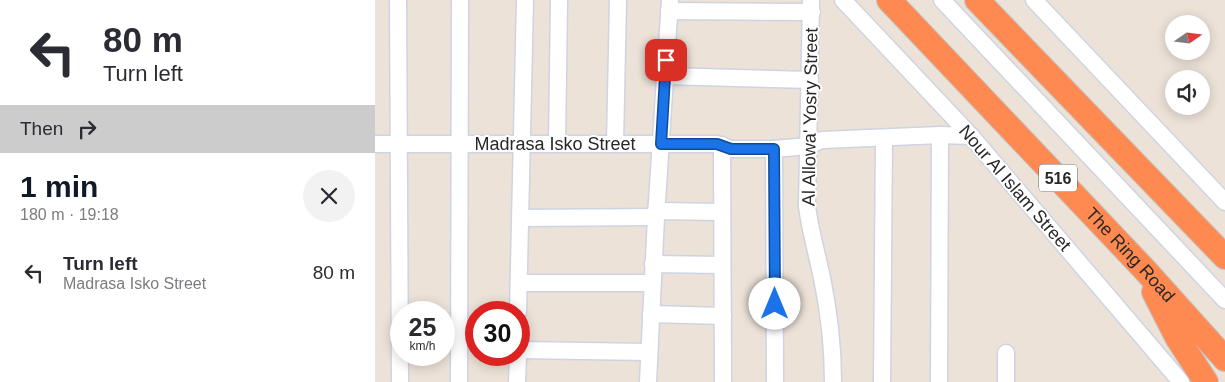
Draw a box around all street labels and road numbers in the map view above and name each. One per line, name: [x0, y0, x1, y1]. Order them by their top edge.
street label: Al Allowa' Yosry Street: [798, 28, 822, 206]
street label: Nour Al Islam Street: [955, 121, 1075, 255]
street label: Madrasa Isko Street: [474, 134, 636, 154]
road number: 516: [1039, 164, 1077, 192]
street label: The Ring Road: [1082, 204, 1179, 306]

